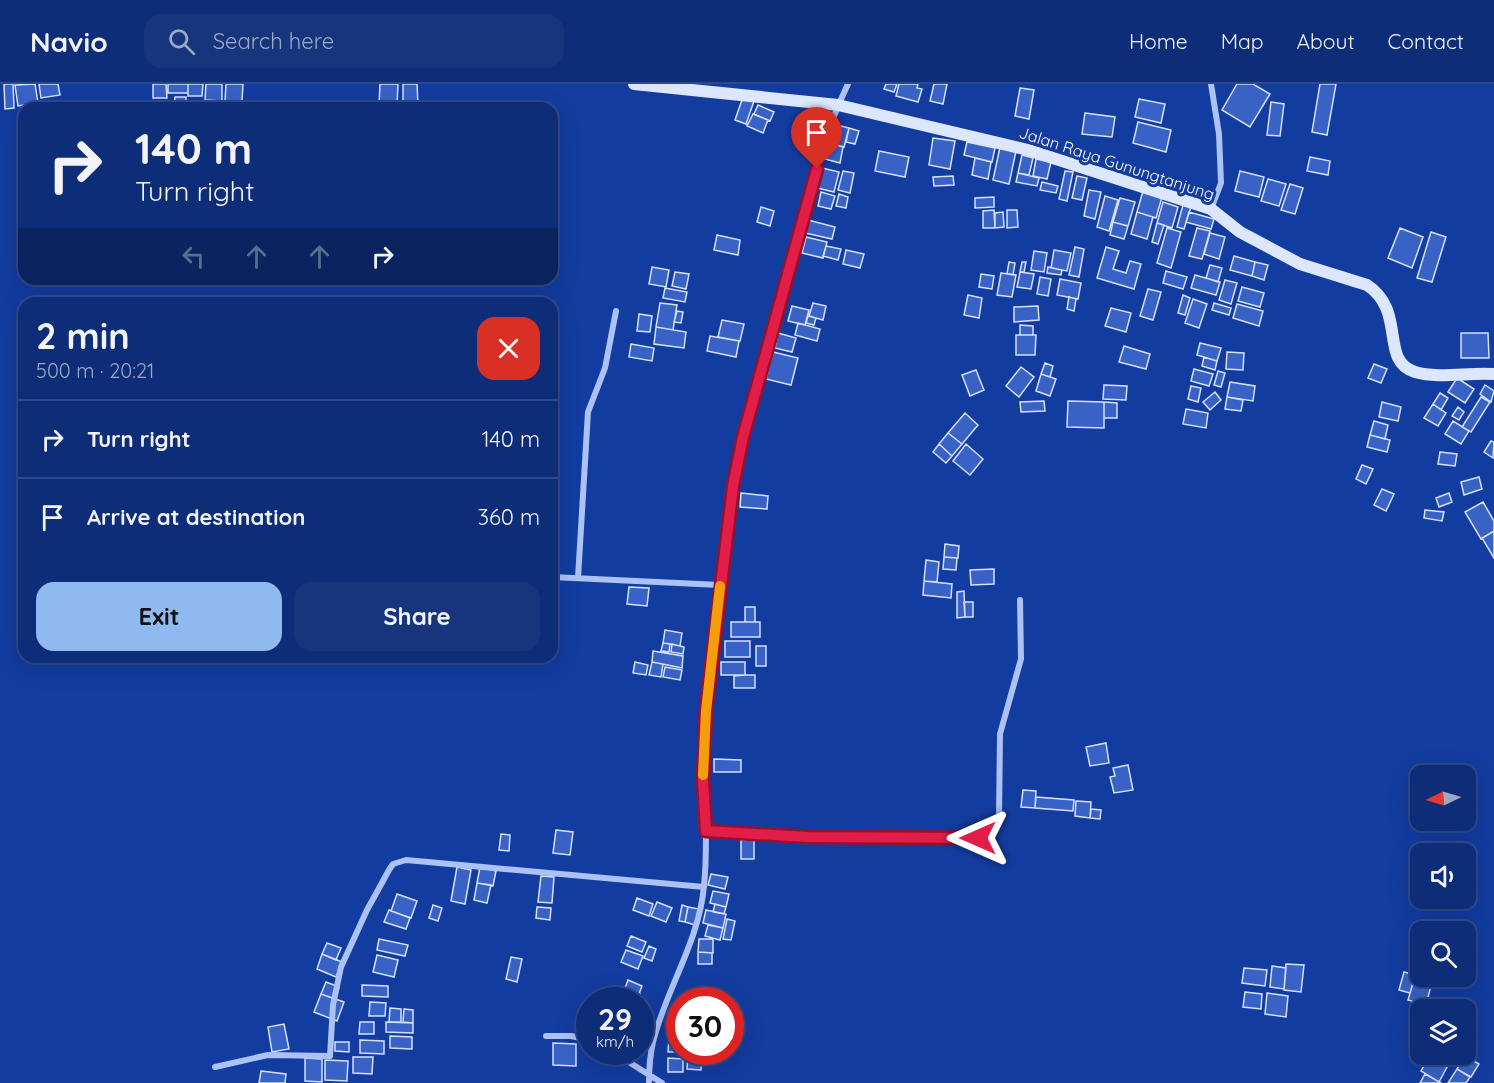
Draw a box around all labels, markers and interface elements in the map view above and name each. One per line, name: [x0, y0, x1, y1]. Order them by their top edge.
search box: [144, 14, 564, 68]
text: Navio: [30, 24, 108, 59]
icon: search: [165, 25, 198, 58]
text: Search here: [213, 27, 334, 55]
text: Home: [1129, 28, 1188, 54]
text: Map: [1221, 28, 1264, 54]
text: About: [1297, 28, 1355, 54]
text: Contact: [1388, 28, 1464, 54]
pin: [791, 107, 842, 169]
icon: arrive: [800, 116, 833, 149]
text: 140 m: [135, 122, 252, 175]
street label: Jalan Raya Gunungtanjung: [1017, 122, 1217, 204]
icon: right: [36, 126, 114, 204]
text: Turn right: [135, 174, 254, 208]
icon: left: [177, 240, 210, 273]
icon: ahead: [240, 240, 273, 273]
icon: ahead: [303, 240, 336, 273]
icon: right: [366, 240, 399, 273]
text: 2 min: [36, 313, 130, 358]
button: close: [477, 317, 540, 380]
text: 500 m · 20:21: [36, 358, 154, 383]
icon: right: [36, 423, 69, 456]
text: Turn right: [87, 425, 191, 453]
text: 140 m: [481, 425, 540, 453]
icon: arrive: [36, 501, 69, 534]
text: Arrive at destination: [87, 503, 305, 531]
text: 360 m: [477, 503, 540, 531]
button: Exit: [36, 582, 282, 651]
button: Share: [294, 582, 540, 651]
north arrow: [1410, 765, 1476, 831]
map controls: [1410, 765, 1476, 1065]
position arrow: [946, 806, 1010, 870]
button: sound: [1410, 843, 1476, 909]
button: search: [1410, 921, 1476, 987]
speed limit sign: 30: [666, 987, 744, 1065]
button: layers: [1410, 999, 1476, 1065]
text: 29: [598, 1000, 632, 1038]
text: km/h: [596, 1032, 634, 1051]

